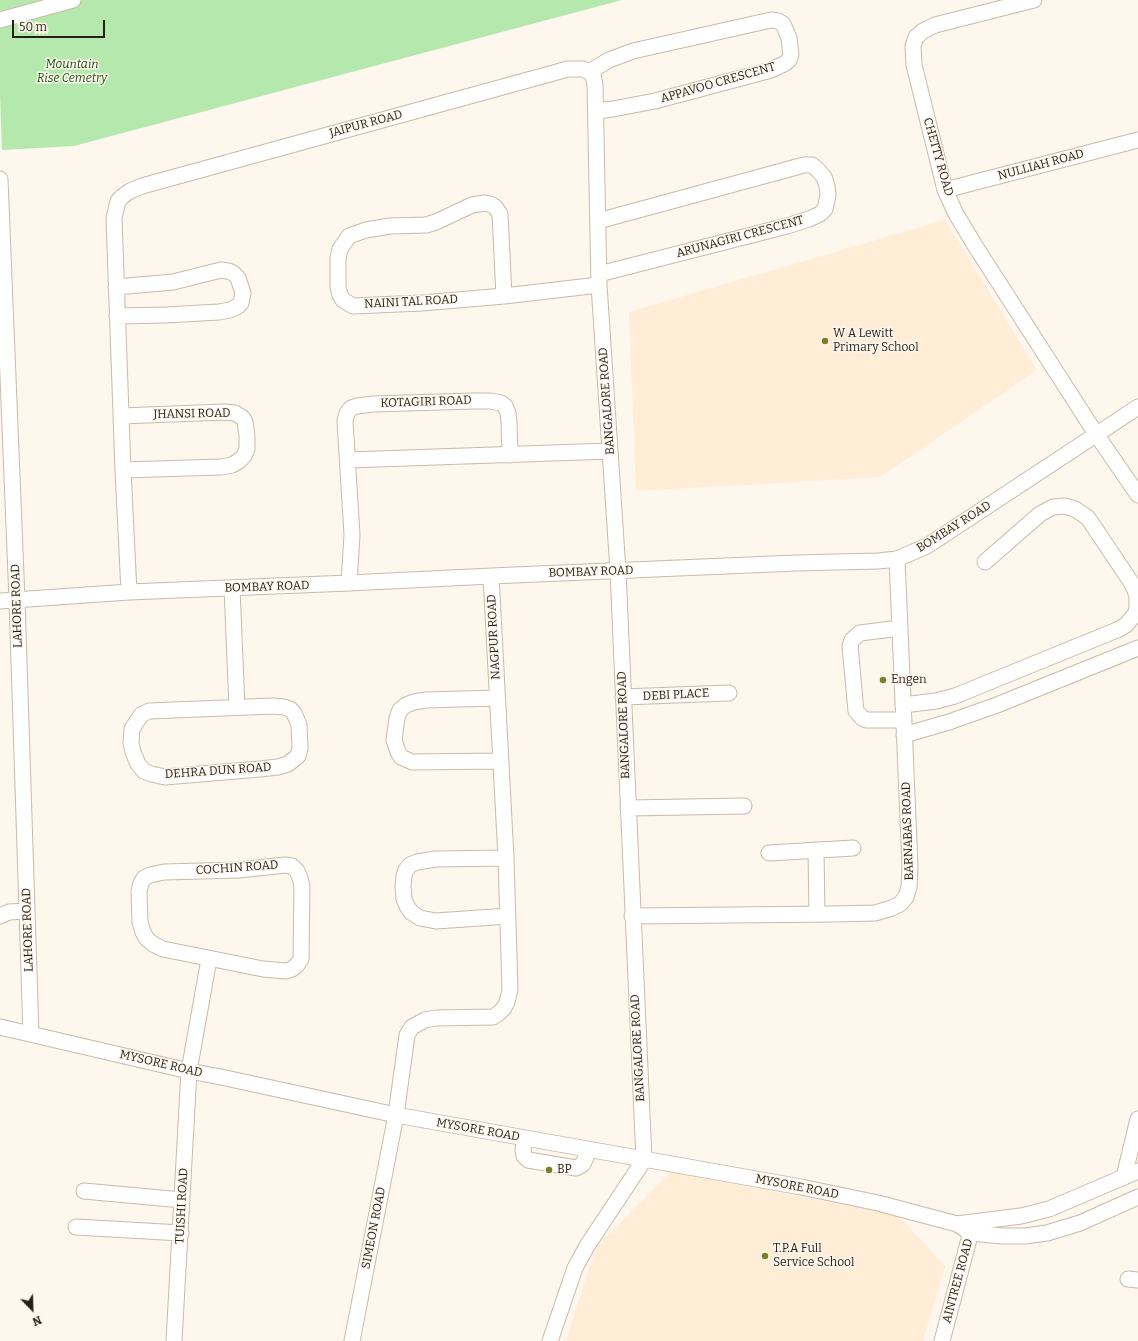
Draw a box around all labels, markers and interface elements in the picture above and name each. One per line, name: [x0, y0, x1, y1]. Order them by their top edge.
scale bar: [14, 12, 107, 38]
text: 50 m: [19, 20, 47, 34]
park label: Mountain Rise Cemetry: [37, 58, 107, 86]
street label: APPAVOO CRESCENT: [659, 60, 777, 106]
street label: JAIPUR ROAD: [328, 107, 404, 141]
street label: CHETTY ROAD: [920, 116, 956, 198]
street label: NULLIAH ROAD: [996, 147, 1086, 183]
street label: ARUNAGIRI CRESCENT: [675, 213, 805, 261]
street label: NAINI TAL ROAD: [364, 292, 458, 312]
place label: W A Lewitt Primary School: [833, 327, 919, 355]
marker: W A Lewitt Primary School: [820, 336, 830, 346]
street label: BANGALORE ROAD: [596, 347, 618, 455]
street label: KOTAGIRI ROAD: [380, 393, 472, 411]
street label: JHANSI ROAD: [153, 406, 231, 422]
street label: BOMBAY ROAD: [914, 498, 994, 556]
street label: BOMBAY ROAD: [548, 563, 634, 581]
street label: LAHORE ROAD: [8, 564, 26, 648]
street label: BOMBAY ROAD: [224, 578, 310, 596]
street label: NAGPUR ROAD: [485, 594, 503, 680]
street label: BANGALORE ROAD: [615, 671, 633, 779]
place label: Engen: [891, 673, 927, 687]
marker: Engen: [878, 675, 888, 685]
street label: DEBI PLACE: [642, 686, 710, 704]
street label: DEHRA DUN ROAD: [164, 760, 272, 782]
street label: BARNABAS ROAD: [899, 781, 917, 881]
street label: COCHIN ROAD: [195, 858, 279, 878]
street label: LAHORE ROAD: [19, 888, 37, 972]
street label: BANGALORE ROAD: [628, 994, 648, 1102]
street label: MYSORE ROAD: [118, 1047, 204, 1081]
street label: MYSORE ROAD: [435, 1116, 521, 1144]
place label: BP: [557, 1163, 572, 1177]
marker: BP: [544, 1165, 554, 1175]
street label: TUISHI ROAD: [173, 1168, 191, 1244]
street label: MYSORE ROAD: [754, 1172, 840, 1202]
street label: SIMEON ROAD: [359, 1186, 389, 1270]
street label: AINTREE ROAD: [940, 1237, 976, 1325]
place label: T.P.A Full Service School: [773, 1242, 854, 1270]
marker: T.P.A Full Service School: [760, 1251, 770, 1261]
north arrow: [12, 1289, 52, 1329]
text: N: [30, 1313, 43, 1328]

